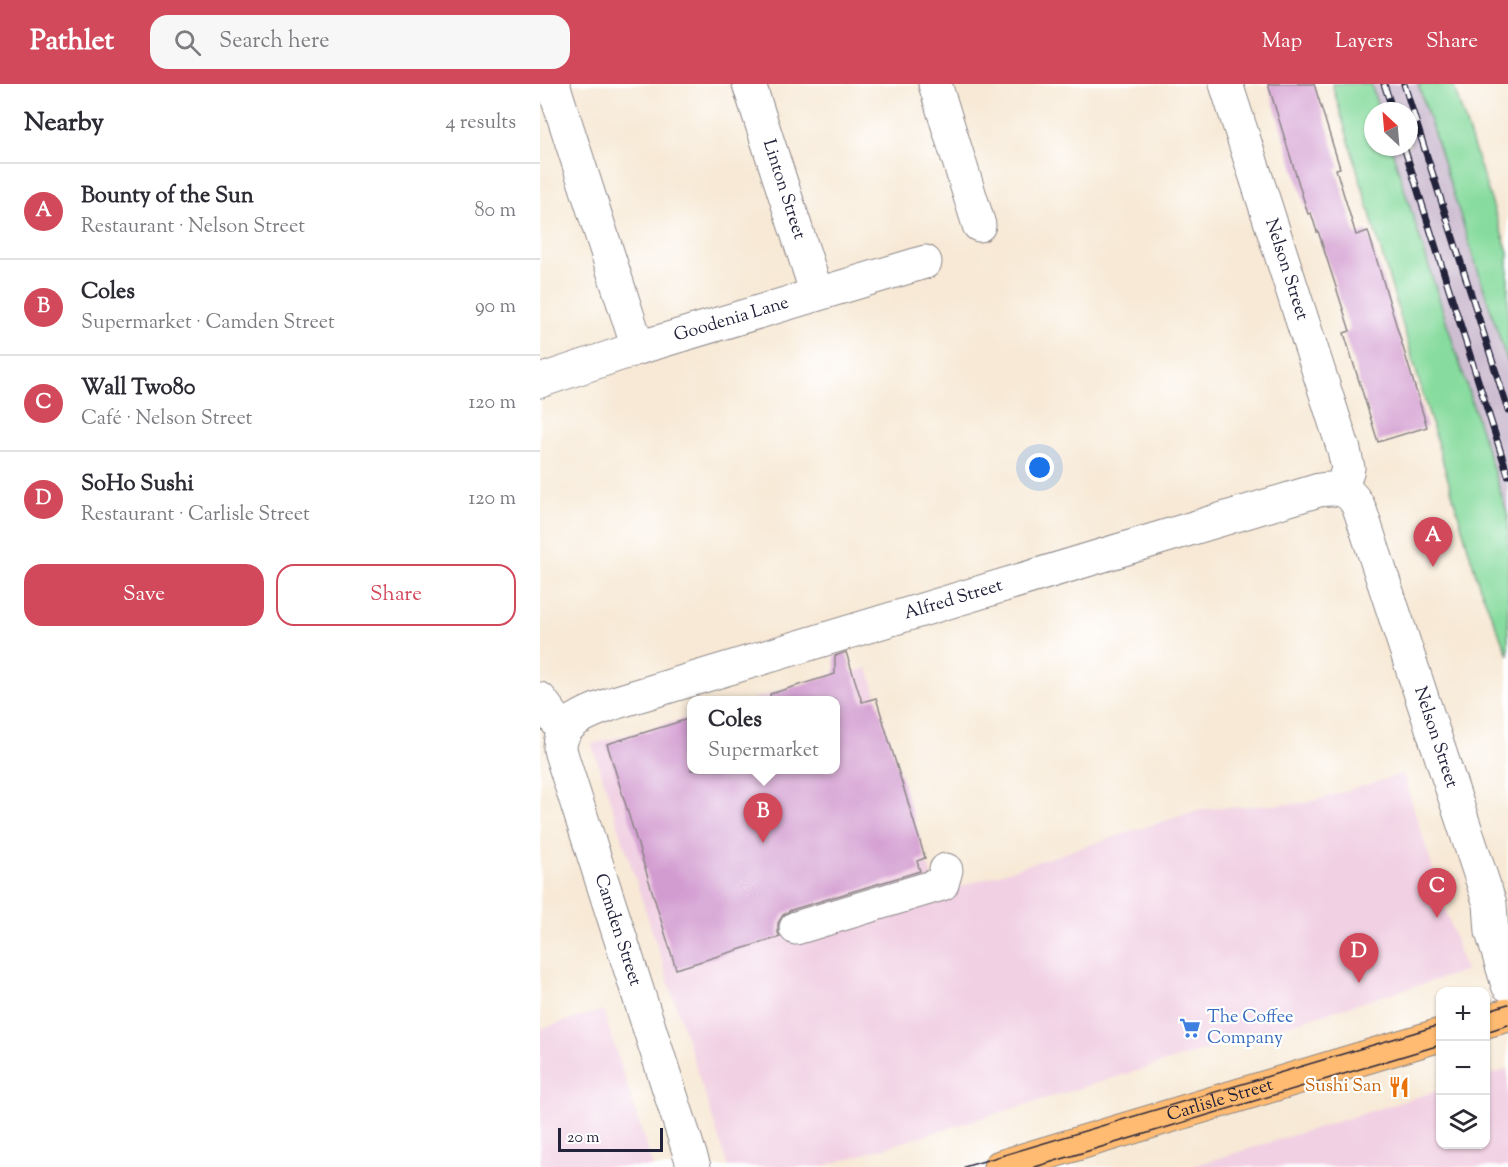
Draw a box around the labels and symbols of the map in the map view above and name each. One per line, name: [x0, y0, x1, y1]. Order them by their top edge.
north arrow: [1364, 102, 1418, 156]
street label: Linton Street: [755, 136, 811, 243]
street label: Nelson Street: [1257, 215, 1314, 324]
street label: Goodenia Lane: [671, 290, 792, 349]
your location: [1025, 453, 1054, 482]
pin: A: [1414, 518, 1452, 567]
street label: Alfred Street: [901, 573, 1006, 627]
street label: Nelson Street: [1406, 683, 1464, 792]
pin: B: [744, 794, 782, 843]
pin: C: [1418, 868, 1456, 918]
street label: Camden Street: [587, 871, 647, 989]
pin: D: [1340, 934, 1378, 983]
place label: The Coffee Company: [1207, 1005, 1293, 1052]
supermarket icon: The Coffee Company: [1178, 1016, 1202, 1040]
street label: Carlisle Street: [1164, 1073, 1277, 1129]
place label: Sushi San: [1305, 1074, 1382, 1100]
restaurant icon: Sushi San: [1387, 1075, 1411, 1099]
scale bar: [558, 1125, 663, 1152]

